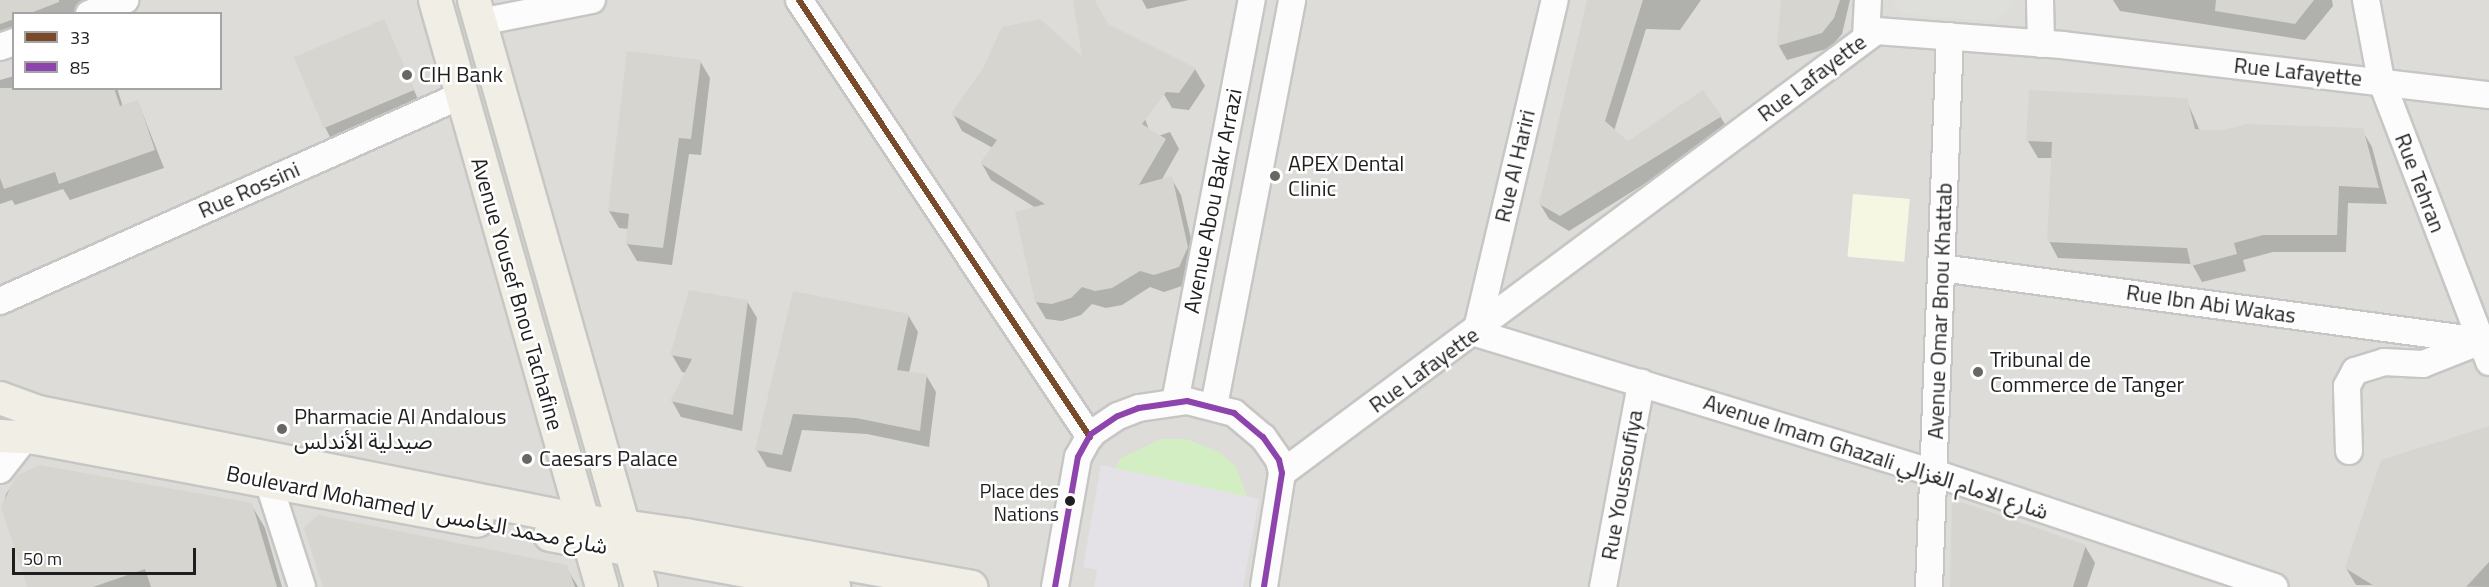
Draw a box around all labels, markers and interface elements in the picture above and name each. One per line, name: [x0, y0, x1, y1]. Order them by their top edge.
legend: [12, 12, 222, 90]
text: 33: [70, 24, 90, 51]
street label: Rue Lafayette: [1753, 29, 1871, 127]
street label: Rue Lafayette: [2233, 52, 2363, 92]
text: 85: [70, 54, 90, 81]
place label: CIH Bank: [419, 62, 503, 88]
marker: CIH Bank: [400, 68, 414, 82]
street label: Avenue Abou Bakr Arrazi: [1178, 86, 1248, 316]
street label: Rue Al Hariri: [1489, 107, 1541, 225]
street label: Rue Tehran: [2389, 130, 2451, 236]
place label: APEX Dental Clinic: [1288, 150, 1404, 202]
street label: Avenue Yousef Bnou Tachafine: [465, 155, 569, 433]
street label: Rue Rossini: [194, 156, 304, 224]
marker: APEX Dental Clinic: [1266, 167, 1284, 185]
street label: Avenue Omar Bnou Khattab: [1922, 182, 1958, 440]
street label: Rue Ibn Abi Wakas: [2124, 279, 2298, 329]
street label: Rue Lafayette: [1364, 321, 1484, 419]
place label: Tribunal de Commerce de Tanger: [1990, 346, 2184, 398]
marker: Tribunal de Commerce de Tanger: [1971, 365, 1985, 379]
street label: Avenue Imam Ghazali شارع الامام الغزالي: [1700, 389, 2052, 525]
place label: Pharmacie Al Andalous صيدلية الأندلس: [294, 403, 506, 454]
street label: Rue Youssoufiya: [1596, 408, 1648, 562]
marker: Pharmacie Al Andalous صيدلية الأندلس: [275, 422, 289, 436]
place label: Caesars Palace: [539, 446, 678, 472]
marker: Caesars Palace: [520, 452, 534, 466]
street label: Boulevard Mohamed V شارع محمد الخامس: [224, 460, 610, 560]
place label: Place des Nations: [979, 478, 1059, 525]
marker: Place des Nations: [1064, 495, 1076, 507]
scale bar: [15, 536, 200, 574]
text: 50 m: [23, 545, 62, 572]

